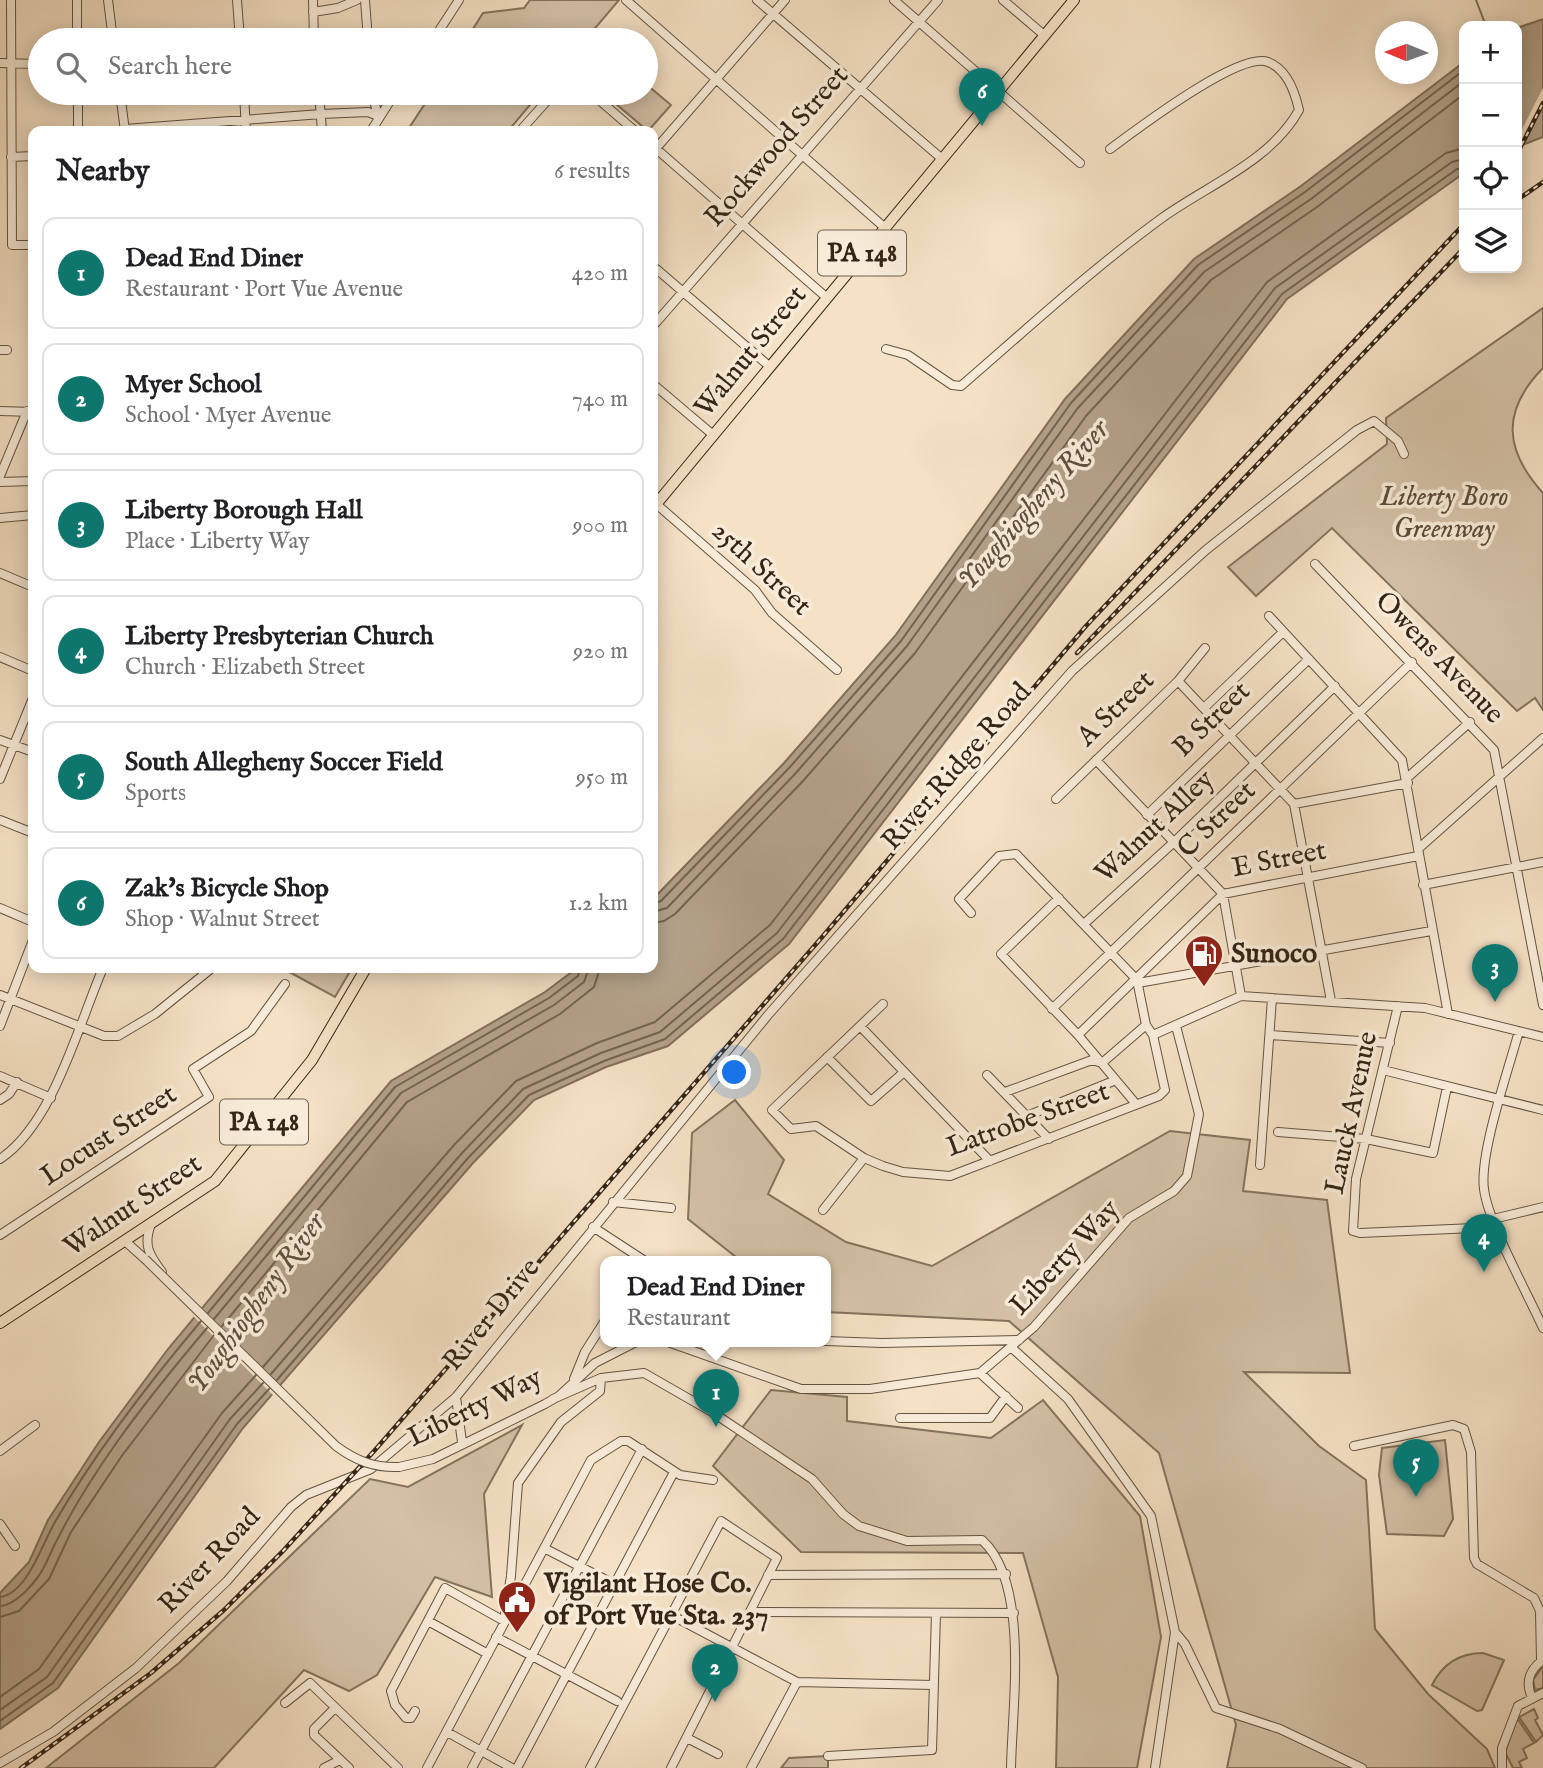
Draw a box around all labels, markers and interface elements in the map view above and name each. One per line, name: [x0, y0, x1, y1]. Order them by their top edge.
north arrow: [1375, 21, 1438, 84]
map controls: [1459, 21, 1522, 273]
button: +: [1459, 21, 1522, 84]
search box: [28, 28, 658, 105]
icon: search: [52, 48, 90, 86]
text: Search here: [108, 50, 232, 83]
street label: Rockwood Street: [698, 59, 857, 235]
pin: 6: [959, 68, 1005, 126]
button: −: [1459, 84, 1522, 147]
button: locate: [1459, 147, 1522, 210]
text: Nearby: [56, 153, 149, 191]
text: 6 results: [554, 157, 630, 186]
button: layers: [1459, 210, 1522, 273]
road number: PA 148: [818, 230, 906, 276]
text: Dead End Diner: [125, 242, 303, 275]
text: 1: [77, 259, 85, 288]
text: 420 m: [572, 259, 628, 288]
text: Restaurant · Port Vue Avenue: [125, 275, 403, 304]
street label: Walnut Street: [687, 279, 815, 425]
text: Myer School: [125, 368, 262, 401]
text: 2: [76, 385, 86, 414]
text: 740 m: [572, 385, 628, 414]
text: School · Myer Avenue: [125, 401, 331, 430]
water label: Youghiogheny River: [950, 411, 1119, 598]
park label: Liberty Boro Greenway: [1379, 480, 1508, 547]
text: Liberty Borough Hall: [125, 494, 363, 527]
text: 3: [77, 511, 85, 540]
text: 900 m: [573, 511, 628, 540]
street label: 25th Street: [704, 514, 818, 624]
text: Place · Liberty Way: [125, 527, 310, 556]
street label: Owens Avenue: [1367, 584, 1511, 732]
text: Liberty Presbyterian Church: [125, 620, 434, 653]
text: 4: [75, 637, 87, 666]
text: 920 m: [573, 637, 628, 666]
text: Church · Elizabeth Street: [125, 653, 365, 682]
street label: A Street: [1069, 663, 1162, 755]
street label: B Street: [1166, 674, 1258, 765]
street label: River Ridge Road: [875, 676, 1039, 858]
text: South Allegheny Soccer Field: [125, 746, 443, 779]
text: 5: [77, 763, 85, 792]
text: 950 m: [576, 763, 628, 792]
street label: Walnut Alley: [1088, 763, 1222, 891]
street label: C Street: [1170, 774, 1264, 866]
text: Sports: [125, 779, 186, 808]
street label: E Street: [1229, 834, 1329, 886]
text: Zak's Bicycle Shop: [125, 872, 329, 905]
text: 6: [76, 889, 86, 918]
text: 1.2 km: [569, 889, 628, 918]
text: Shop · Walnut Street: [125, 905, 320, 934]
fuel station icon: Sunoco: [1183, 933, 1225, 988]
place label: Sunoco: [1231, 937, 1317, 972]
pin: 3: [1472, 944, 1518, 1002]
street label: Lauck Avenue: [1318, 1028, 1386, 1197]
your location: [717, 1055, 751, 1089]
street label: Latrobe Street: [942, 1074, 1114, 1166]
street label: Locust Street: [34, 1077, 184, 1194]
road number: PA 148: [220, 1100, 308, 1144]
street label: Walnut Street: [57, 1147, 209, 1265]
street label: Liberty Way: [1003, 1193, 1128, 1323]
water label: Youghiogheny River: [179, 1204, 336, 1400]
pin: 4: [1461, 1214, 1507, 1272]
street label: River Drive: [436, 1251, 548, 1379]
popup: [600, 1256, 831, 1347]
text: Dead End Diner: [626, 1271, 805, 1304]
text: Restaurant: [626, 1304, 731, 1333]
street label: Liberty Way: [402, 1360, 548, 1456]
pin: 1: [693, 1369, 739, 1427]
pin: 5: [1393, 1439, 1439, 1497]
street label: River Road: [152, 1500, 268, 1622]
place label: Vigilant Hose Co. of Port Vue Sta. 237: [543, 1567, 768, 1634]
public building icon: Vigilant Hose Co. of Port Vue Sta. 237: [496, 1579, 538, 1634]
pin: 2: [692, 1644, 738, 1702]

